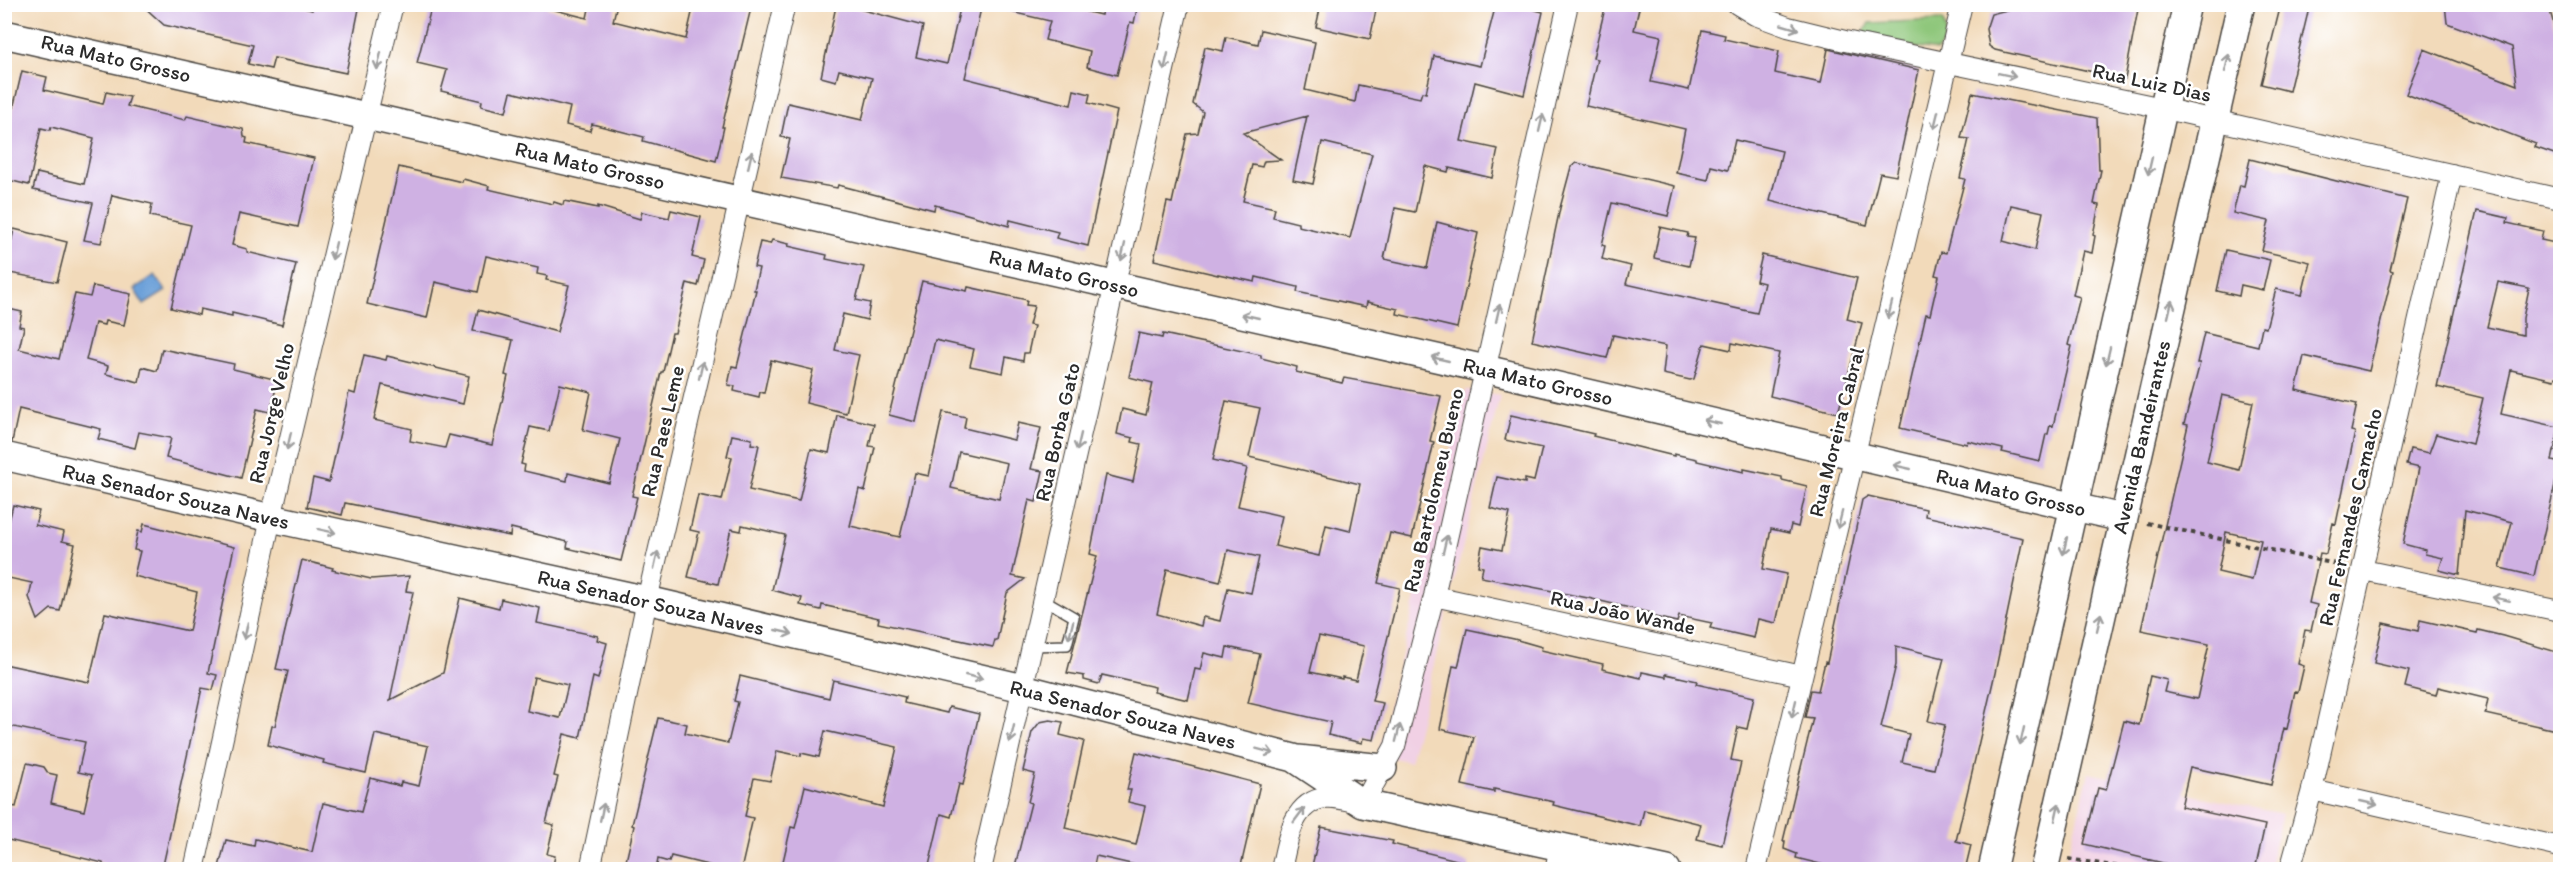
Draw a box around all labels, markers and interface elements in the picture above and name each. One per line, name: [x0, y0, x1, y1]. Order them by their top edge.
one-way arrow: [1781, 22, 1800, 33]
street label: Rua Mato Grosso: [39, 29, 193, 87]
one-way arrow: [373, 52, 385, 71]
one-way arrow: [1159, 52, 1171, 71]
one-way arrow: [2221, 54, 2233, 73]
street label: Rua Luiz Dias: [2090, 57, 2214, 107]
one-way arrow: [1997, 70, 2016, 82]
one-way arrow: [1930, 110, 1942, 129]
one-way arrow: [1536, 113, 1548, 132]
street label: Rua Mato Grosso: [513, 136, 667, 194]
one-way arrow: [744, 151, 756, 170]
one-way arrow: [2144, 156, 2156, 175]
one-way arrow: [328, 241, 340, 260]
one-way arrow: [1117, 242, 1128, 261]
street label: Rua Mato Grosso: [987, 244, 1141, 302]
one-way arrow: [1884, 300, 1896, 319]
one-way arrow: [2165, 300, 2176, 319]
one-way arrow: [1492, 303, 1504, 322]
one-way arrow: [1241, 309, 1260, 321]
street label: Avenida Bandeirantes: [2107, 338, 2175, 536]
street label: Rua Jorge Velho: [243, 340, 299, 486]
street label: Rua Moreira Cabral: [1803, 344, 1869, 520]
one-way arrow: [2101, 346, 2113, 365]
one-way arrow: [1431, 352, 1450, 364]
street label: Rua Mato Grosso: [1461, 352, 1615, 410]
street label: Rua Borba Gato: [1029, 360, 1085, 504]
one-way arrow: [695, 361, 707, 380]
street label: Rua Paes Leme: [635, 363, 689, 499]
street label: Rua Bartolomeu Bueno: [1397, 385, 1469, 595]
street label: Rua Fernandes Camacho: [2313, 406, 2387, 628]
one-way arrow: [1703, 416, 1722, 428]
one-way arrow: [283, 431, 294, 450]
one-way arrow: [1073, 432, 1085, 451]
street label: Rua Senador Souza Naves: [60, 458, 292, 534]
one-way arrow: [1892, 460, 1911, 472]
street label: Rua Mato Grosso: [1934, 463, 2088, 521]
one-way arrow: [1833, 510, 1845, 529]
one-way arrow: [318, 525, 337, 537]
one-way arrow: [1440, 535, 1452, 554]
one-way arrow: [2058, 536, 2070, 555]
one-way arrow: [651, 551, 663, 570]
street label: Rua Senador Souza Naves: [535, 564, 767, 640]
street label: Rua João Wande: [1548, 584, 1698, 640]
one-way arrow: [2492, 593, 2512, 604]
one-way arrow: [2094, 613, 2105, 632]
one-way arrow: [240, 621, 251, 640]
one-way arrow: [1065, 621, 1076, 640]
one-way arrow: [775, 626, 794, 638]
one-way arrow: [964, 671, 983, 683]
street label: Rua Senador Souza Naves: [1007, 674, 1239, 754]
one-way arrow: [1788, 700, 1800, 719]
one-way arrow: [1006, 724, 1017, 743]
one-way arrow: [1393, 724, 1405, 743]
one-way arrow: [2016, 726, 2027, 746]
one-way arrow: [1255, 745, 1274, 757]
one-way arrow: [2359, 798, 2378, 809]
one-way arrow: [597, 803, 608, 823]
one-way arrow: [2051, 803, 2063, 822]
one-way arrow: [1293, 807, 1306, 823]

